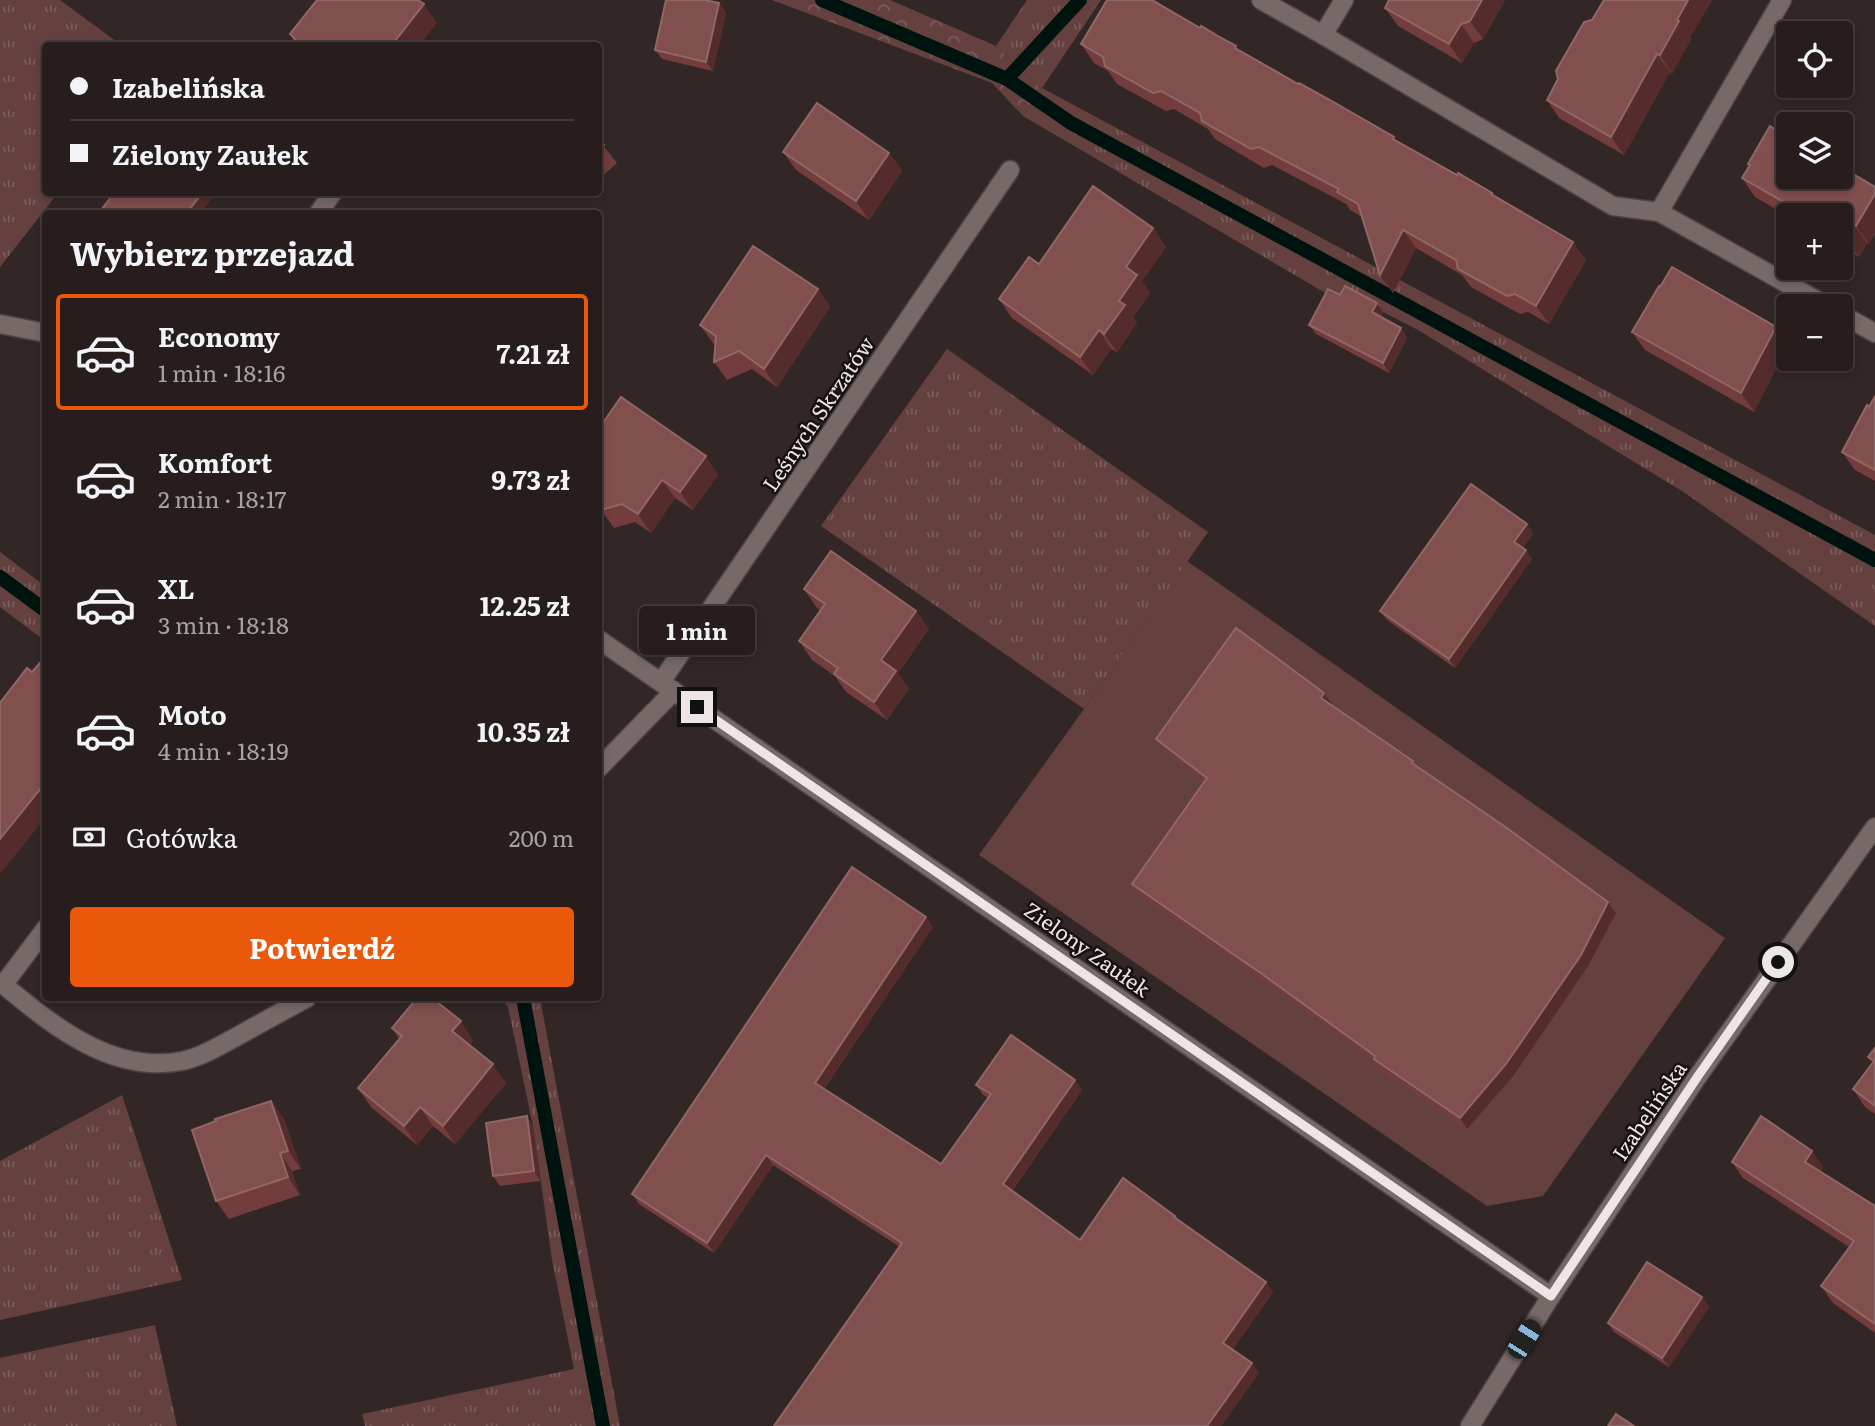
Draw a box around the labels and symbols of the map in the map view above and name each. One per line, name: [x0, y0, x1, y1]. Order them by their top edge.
street label: Leśnych Skrzatów: [754, 329, 880, 497]
callout: 1 min: [639, 606, 755, 654]
route end: [681, 691, 713, 723]
street label: Zielony Zaułek: [1019, 893, 1157, 1003]
route start: [1762, 946, 1794, 978]
street label: Izabelińska: [1603, 1053, 1693, 1166]
car: [1504, 1316, 1545, 1362]

